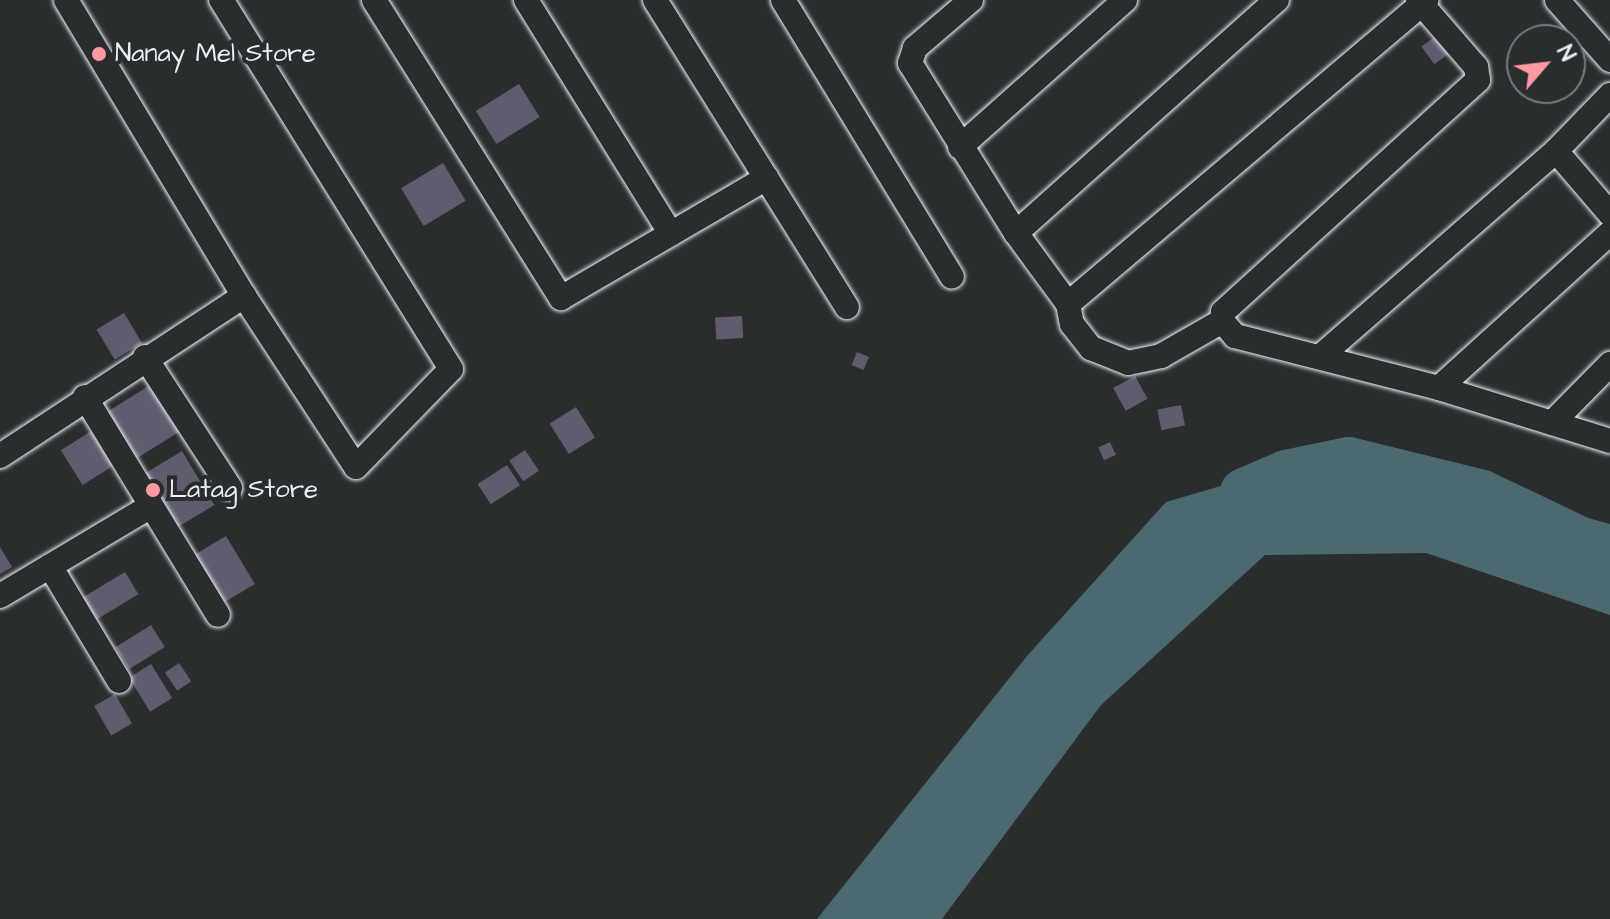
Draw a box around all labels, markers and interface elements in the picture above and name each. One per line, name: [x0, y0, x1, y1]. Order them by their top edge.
north arrow: [1506, 24, 1586, 104]
place label: Nanay Mel Store: [115, 38, 316, 70]
text: N: [1549, 40, 1583, 67]
marker: Nanay Mel Store: [90, 45, 108, 63]
place label: Latag Store: [169, 474, 318, 506]
marker: Latag Store: [144, 481, 162, 499]

